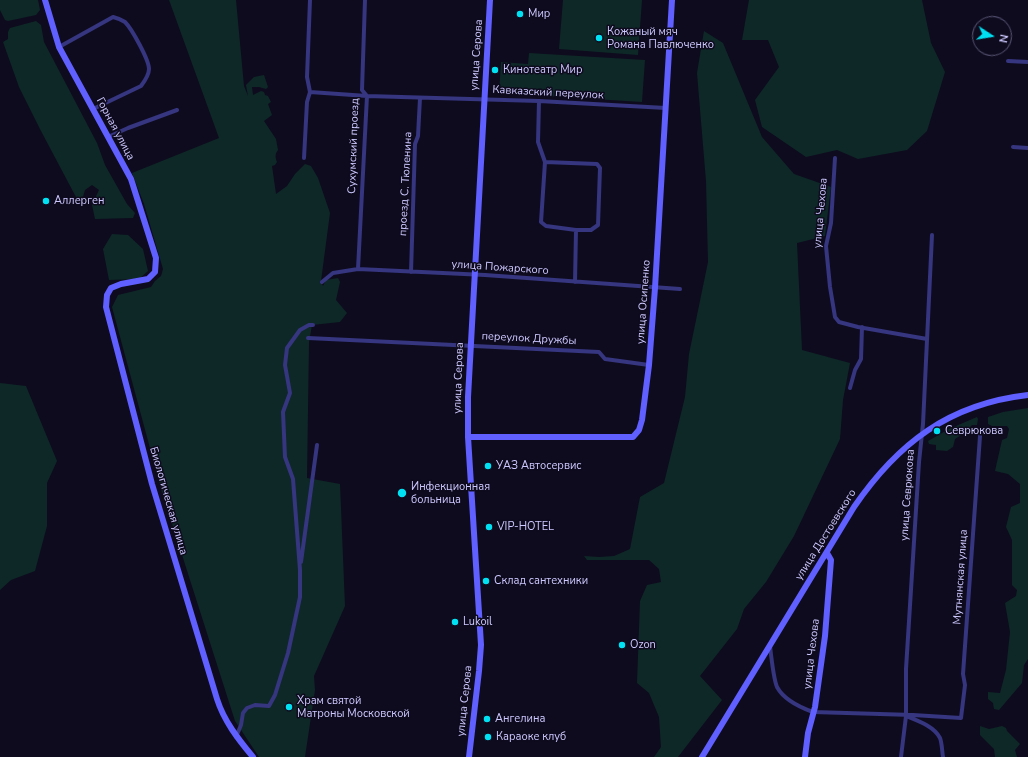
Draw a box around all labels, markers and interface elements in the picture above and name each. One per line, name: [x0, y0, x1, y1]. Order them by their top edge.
place label: Мир: [528, 7, 550, 21]
marker: Мир: [515, 9, 525, 19]
north arrow: [972, 16, 1012, 56]
street label: улица Серова: [468, 19, 486, 91]
place label: Кожаный мяч Романа Павлюченко: [607, 25, 714, 51]
marker: Кожаный мяч Романа Павлюченко: [594, 33, 604, 43]
text: N: [995, 33, 1011, 44]
place label: Кинотеатр Мир: [503, 63, 582, 77]
marker: Кинотеатр Мир: [490, 65, 500, 75]
street label: Кавказский переулок: [492, 83, 604, 103]
street label: Горная улица: [93, 95, 137, 163]
street label: Сухумский проезд: [346, 98, 362, 194]
street label: проезд С. Тюленина: [397, 131, 415, 237]
street label: улица Чехова: [811, 177, 831, 249]
place label: Аллерген: [54, 194, 104, 208]
marker: Аллерген: [41, 196, 51, 206]
street label: улица Пожарского: [451, 258, 549, 278]
street label: улица Осипенко: [634, 259, 654, 345]
street label: переулок Дружбы: [481, 330, 577, 348]
street label: улица Серова: [451, 342, 467, 414]
place label: Севрюкова: [945, 424, 1003, 438]
marker: Севрюкова: [932, 426, 942, 436]
street label: Биологическая улица: [146, 445, 190, 557]
street label: улица Севрюкова: [898, 449, 918, 541]
place label: УАЗ Автосервис: [496, 459, 582, 473]
marker: УАЗ Автосервис: [483, 461, 493, 471]
place label: Инфекционная больница: [411, 480, 490, 506]
marker: Инфекционная больница: [396, 487, 408, 499]
street label: улица Достоевского: [793, 487, 859, 583]
place label: VIP-HOTEL: [497, 520, 554, 534]
marker: VIP-HOTEL: [484, 522, 494, 532]
street label: Мутнянская улица: [951, 529, 971, 625]
place label: Склад сантехники: [494, 574, 588, 588]
marker: Склад сантехники: [481, 576, 491, 586]
place label: Lukoil: [463, 615, 492, 629]
marker: Lukoil: [450, 617, 460, 627]
street label: улица Чехова: [801, 618, 823, 690]
place label: Ozon: [630, 638, 656, 652]
marker: Ozon: [617, 640, 627, 650]
street label: улица Серова: [455, 665, 475, 737]
place label: Храм святой Матроны Московской: [297, 694, 410, 720]
marker: Храм святой Матроны Московской: [284, 702, 294, 712]
place label: Ангелина: [495, 712, 545, 726]
marker: Ангелина: [482, 714, 492, 724]
place label: Караоке клуб: [496, 730, 566, 744]
marker: Караоке клуб: [483, 732, 493, 742]

